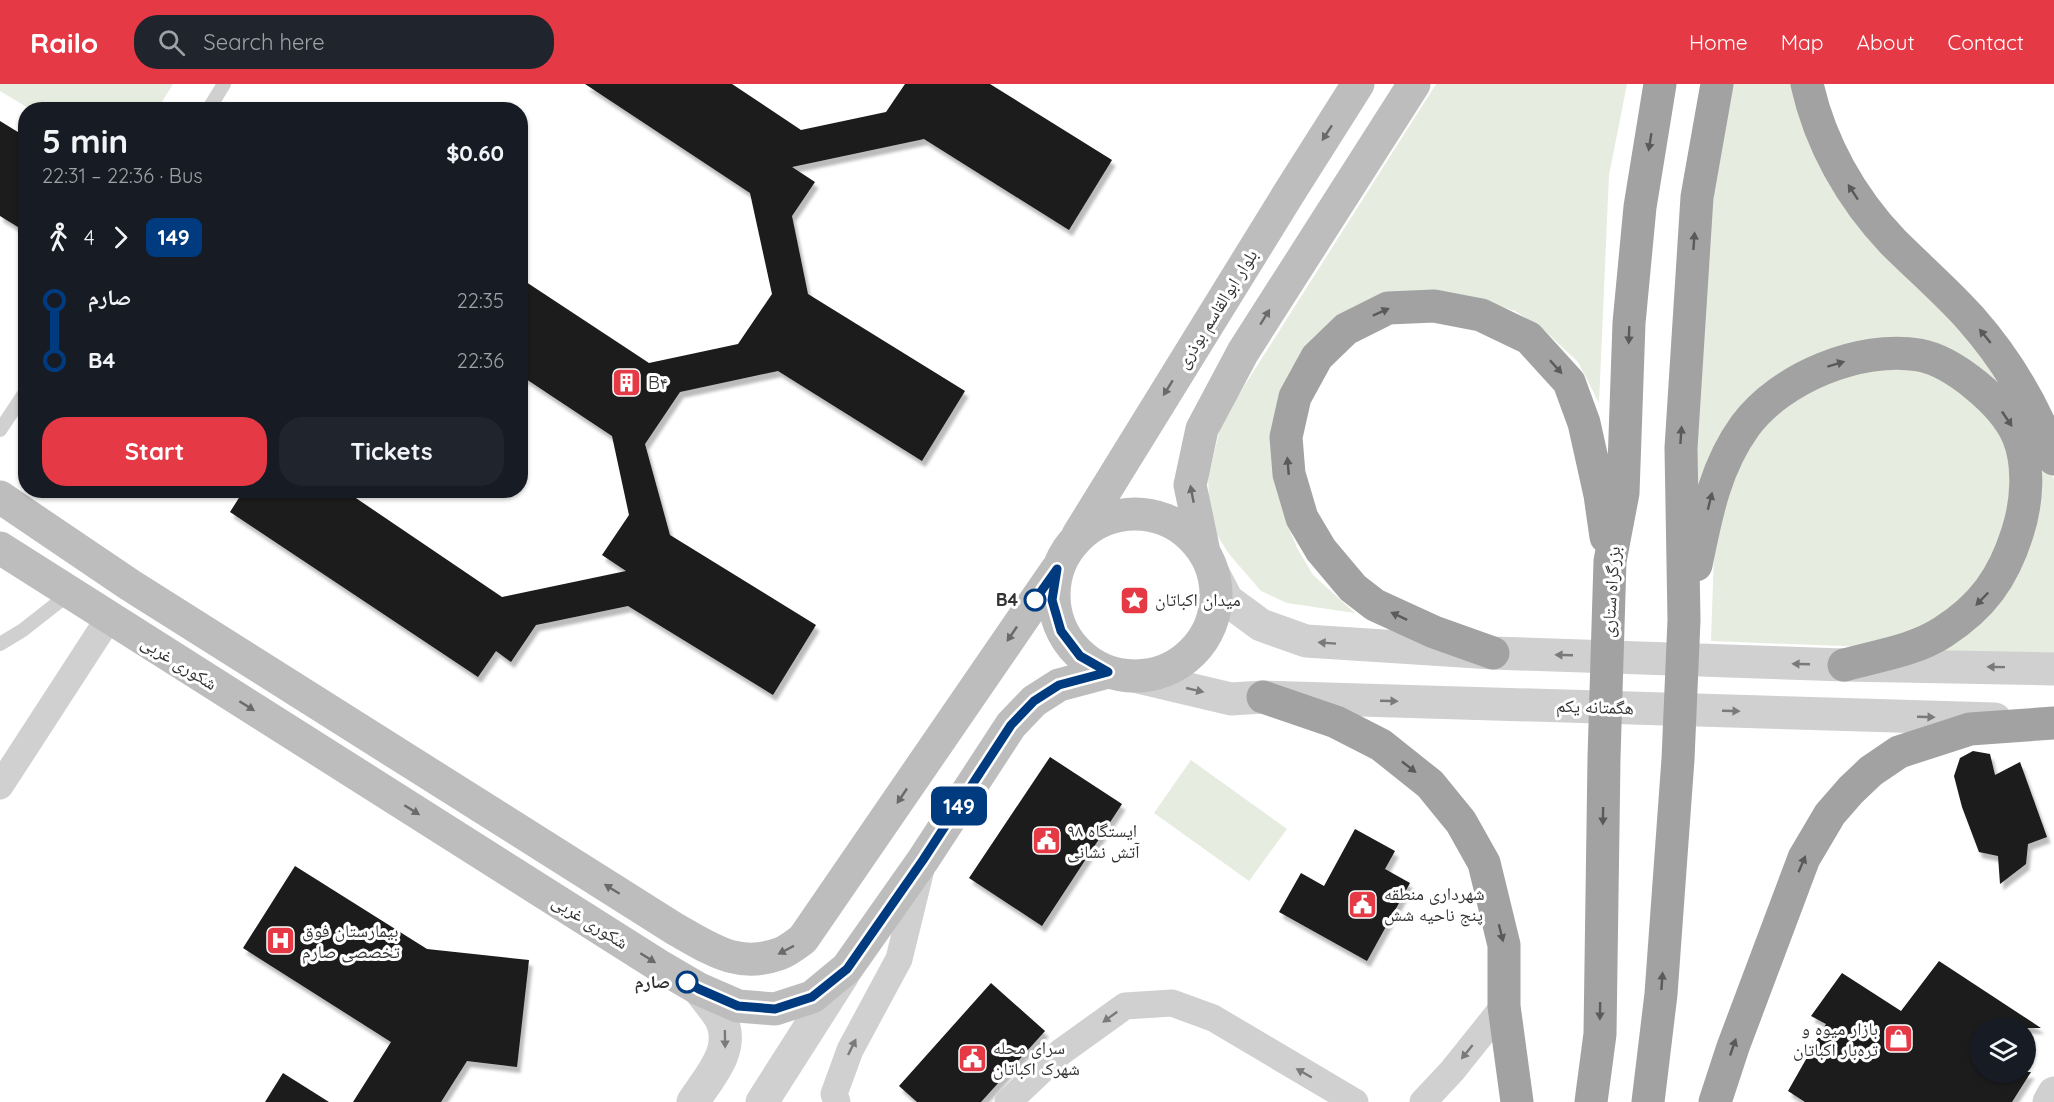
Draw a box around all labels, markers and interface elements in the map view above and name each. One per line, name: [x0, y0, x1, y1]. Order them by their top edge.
search box: [134, 15, 554, 69]
text: Railo: [30, 25, 98, 60]
icon: search: [155, 26, 188, 59]
text: Search here: [203, 28, 325, 56]
text: Home: [1689, 29, 1748, 55]
text: Map: [1781, 29, 1824, 55]
text: About: [1857, 29, 1915, 55]
text: Contact: [1948, 29, 2024, 55]
text: 5 min: [42, 120, 128, 161]
one-way arrow: [1321, 125, 1332, 141]
one-way arrow: [1645, 132, 1654, 151]
text: $0.60: [446, 139, 504, 167]
text: 22:31 – 22:36 · Bus: [42, 163, 203, 188]
one-way arrow: [1848, 184, 1859, 200]
icon: walk: [42, 221, 75, 254]
icon: forward: [104, 221, 137, 254]
text: 149: [158, 224, 190, 250]
text: 4: [84, 225, 95, 250]
one-way arrow: [1689, 231, 1698, 250]
street label: بلوار ابوالقاسم بوذری: [1171, 245, 1263, 373]
text: صارم: [88, 283, 131, 311]
text: 22:35: [457, 288, 504, 313]
one-way arrow: [1372, 307, 1390, 317]
one-way arrow: [1259, 309, 1270, 326]
one-way arrow: [1624, 326, 1633, 345]
one-way arrow: [1978, 328, 1991, 344]
text: B4: [88, 346, 115, 374]
text: 22:36: [457, 348, 504, 373]
one-way arrow: [1827, 359, 1845, 368]
one-way arrow: [1548, 360, 1562, 374]
building icon: B۴: [611, 367, 643, 399]
place label: B۴: [648, 371, 668, 394]
one-way arrow: [1162, 380, 1173, 396]
one-way arrow: [2001, 411, 2012, 427]
button: Start: [42, 417, 267, 486]
button: Tickets: [279, 417, 504, 486]
one-way arrow: [1677, 426, 1686, 445]
one-way arrow: [1284, 457, 1293, 476]
one-way arrow: [1187, 485, 1196, 504]
one-way arrow: [1706, 492, 1716, 510]
street label: بزرگراه ستاری: [1596, 546, 1625, 638]
place icon: میدان اکباتان: [1118, 584, 1150, 616]
place label: B4: [996, 588, 1018, 611]
place label: میدان اکباتان: [1155, 588, 1241, 611]
marker: B4: [1024, 589, 1046, 611]
one-way arrow: [1975, 592, 1989, 607]
one-way arrow: [1390, 611, 1408, 621]
one-way arrow: [1006, 626, 1017, 642]
street label: شکوری غربی: [137, 630, 221, 695]
one-way arrow: [1318, 638, 1337, 647]
one-way arrow: [1554, 651, 1573, 660]
one-way arrow: [1791, 659, 1810, 668]
one-way arrow: [1986, 663, 2005, 672]
one-way arrow: [1186, 686, 1205, 696]
street label: هگمتانه یکم: [1556, 694, 1634, 720]
one-way arrow: [1380, 696, 1399, 706]
one-way arrow: [239, 700, 255, 711]
one-way arrow: [1722, 707, 1741, 716]
one-way arrow: [1916, 713, 1935, 722]
one-way arrow: [1402, 761, 1417, 773]
line badge: 149: [924, 786, 994, 826]
one-way arrow: [896, 787, 908, 803]
text: 149: [943, 793, 975, 819]
one-way arrow: [404, 804, 420, 815]
one-way arrow: [1598, 807, 1608, 826]
place label: ایستگاه ۹۸ آتش نشانی: [1067, 819, 1140, 863]
public building icon: ایستگاه ۹۸ آتش نشانی: [1030, 825, 1062, 857]
one-way arrow: [1798, 855, 1807, 873]
place label: شهرداری منطقه پنج ناحیه شش: [1384, 882, 1485, 927]
one-way arrow: [604, 883, 620, 895]
public building icon: شهرداری منطقه پنج ناحیه شش: [1347, 888, 1379, 920]
street label: شکوری غربی: [548, 889, 632, 954]
place label: بیمارستان فوق تخصصی صارم: [302, 919, 400, 964]
one-way arrow: [1497, 924, 1507, 942]
hospital icon: بیمارستان فوق تخصصی صارم: [265, 925, 297, 957]
one-way arrow: [777, 945, 794, 954]
one-way arrow: [640, 953, 656, 964]
place label: صارم: [635, 970, 670, 994]
marker: صارم: [676, 971, 698, 993]
one-way arrow: [1658, 972, 1667, 991]
one-way arrow: [1595, 1002, 1605, 1021]
one-way arrow: [1102, 1011, 1117, 1023]
place label: بازار میوه و تره‌بار اکباتان: [1793, 1017, 1878, 1061]
map controls: [1970, 1017, 2036, 1083]
button: layers: [1970, 1017, 2036, 1083]
shop icon: بازار میوه و تره‌بار اکباتان: [1883, 1023, 1915, 1055]
one-way arrow: [720, 1030, 730, 1049]
place label: سرای محله شهرک اکباتان: [993, 1036, 1080, 1080]
one-way arrow: [1729, 1037, 1739, 1055]
one-way arrow: [848, 1039, 857, 1056]
public building icon: سرای محله شهرک اکباتان: [956, 1042, 988, 1074]
one-way arrow: [1461, 1044, 1474, 1059]
one-way arrow: [1296, 1067, 1312, 1078]

